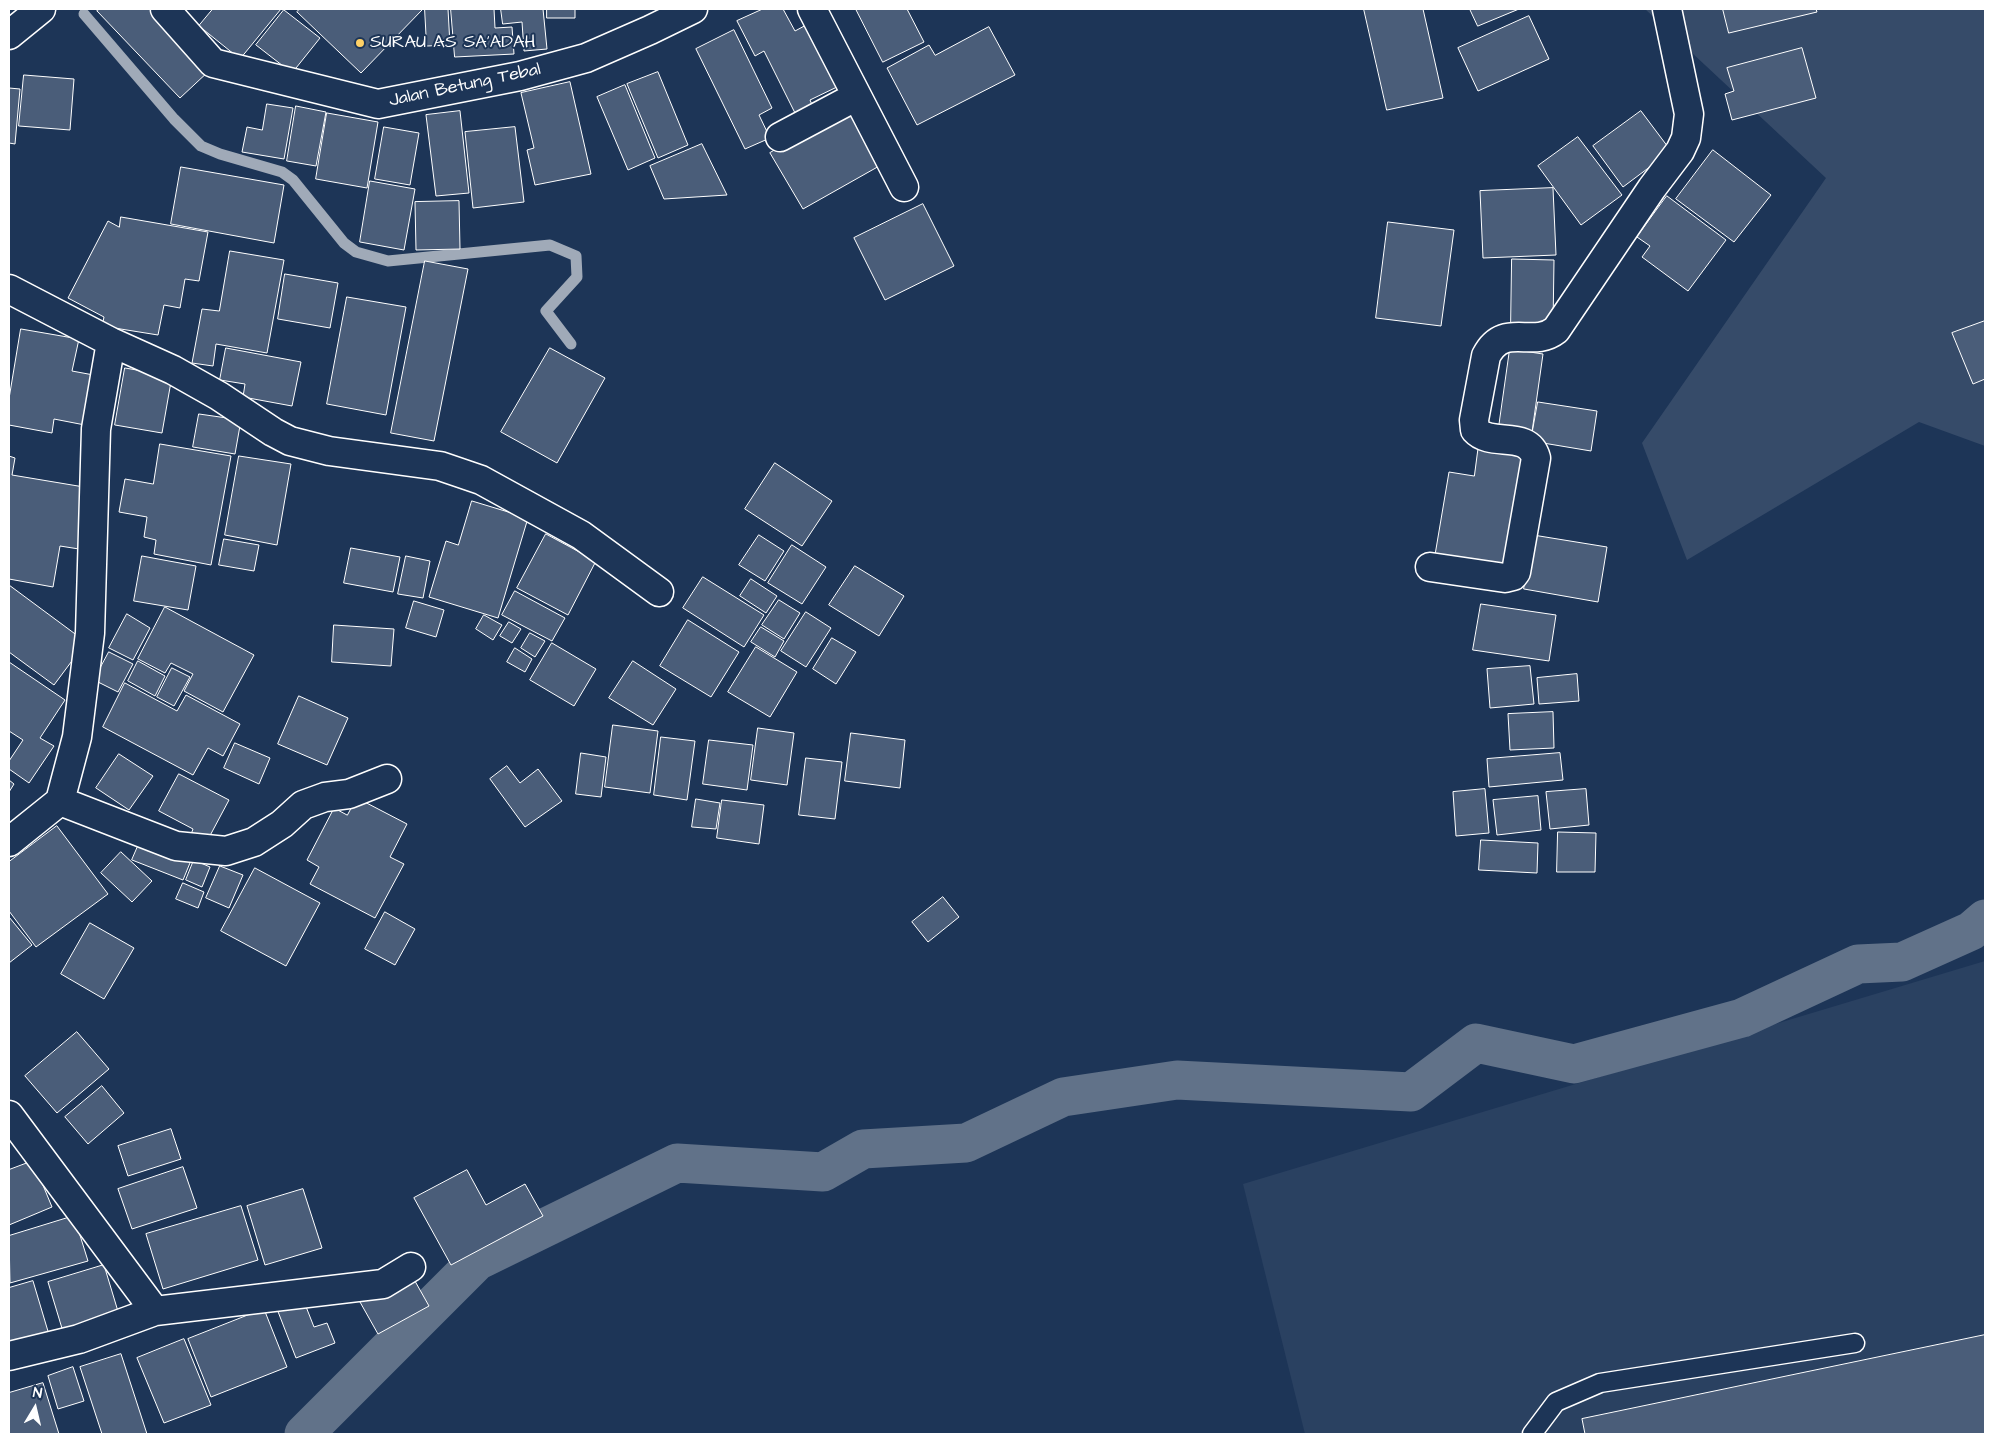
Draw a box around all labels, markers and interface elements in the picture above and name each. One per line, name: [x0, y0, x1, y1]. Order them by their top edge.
place label: SURAU AS SA'ADAH: [370, 32, 535, 54]
marker: SURAU AS SA'ADAH: [354, 37, 366, 49]
street label: Jalan Betung Tebal: [387, 59, 543, 113]
north arrow: [10, 1383, 60, 1433]
text: N: [31, 1383, 43, 1404]

